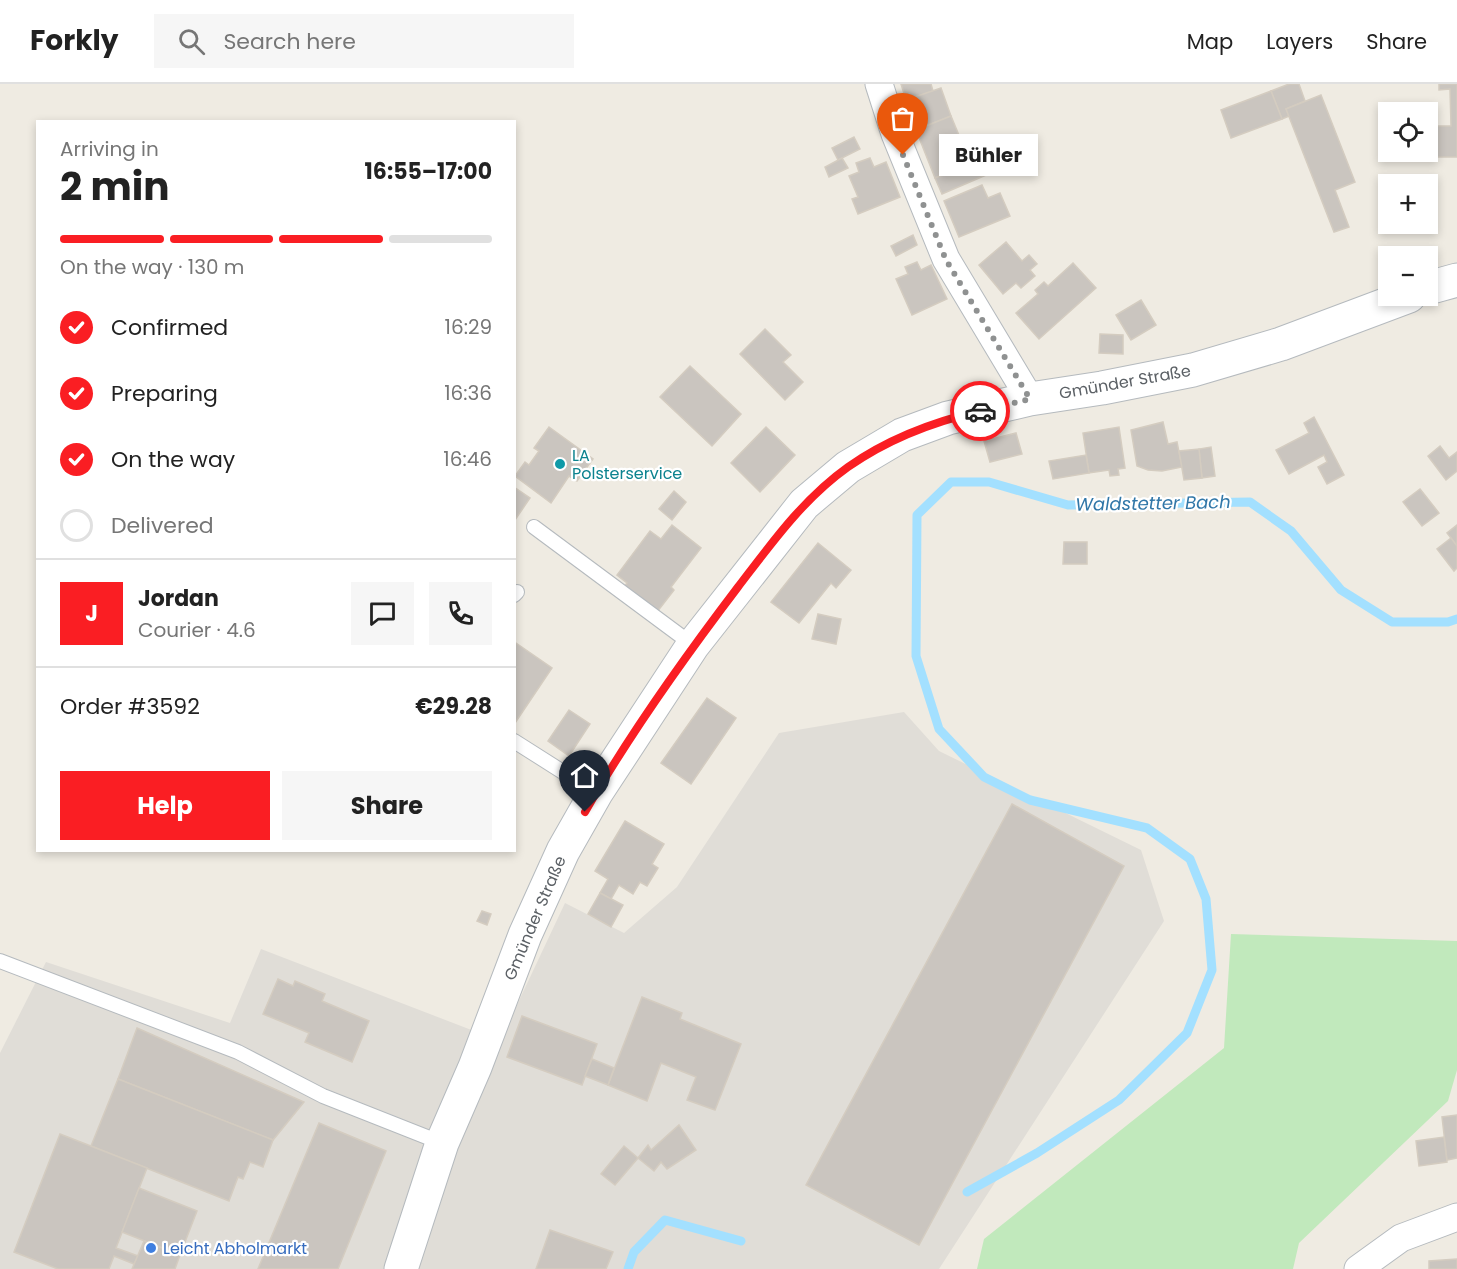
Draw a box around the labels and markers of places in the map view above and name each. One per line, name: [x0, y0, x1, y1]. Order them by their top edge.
pin: [877, 93, 928, 155]
callout: Bühler: [939, 134, 1038, 176]
place label: LA Polsterservice: [572, 444, 682, 485]
marker: LA Polsterservice: [553, 457, 567, 471]
pin: [559, 750, 610, 812]
place label: Leicht Abholmarkt: [163, 1237, 307, 1260]
marker: Leicht Abholmarkt: [144, 1241, 158, 1255]

